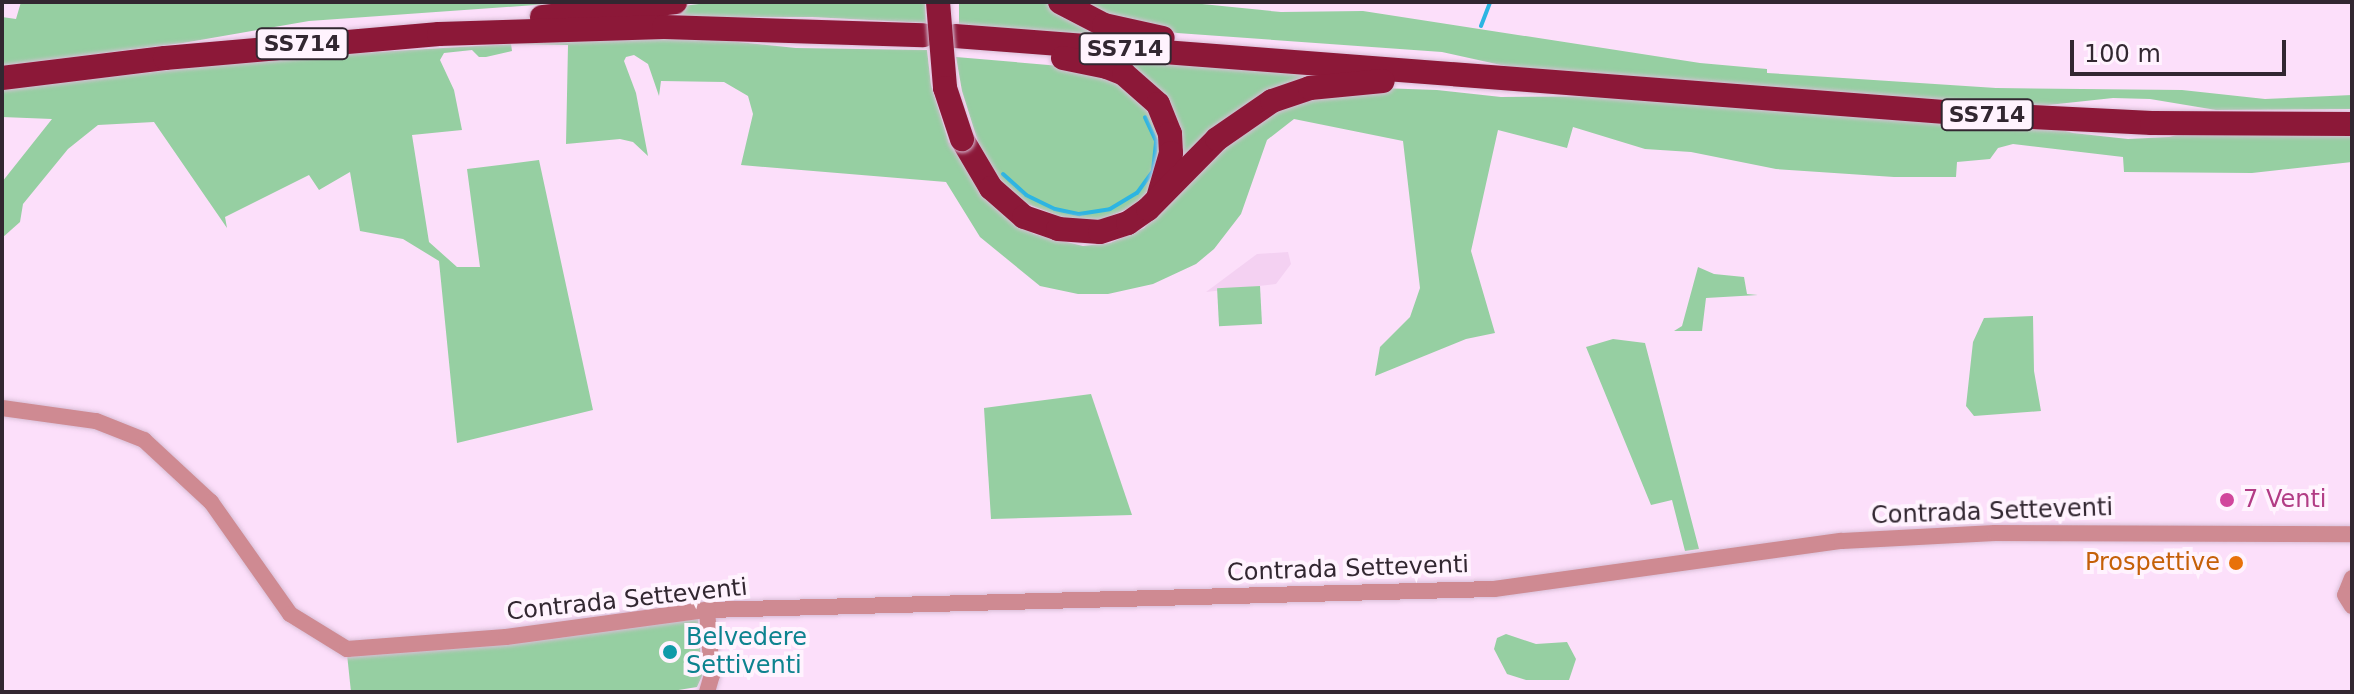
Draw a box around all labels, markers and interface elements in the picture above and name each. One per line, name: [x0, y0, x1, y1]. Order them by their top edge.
scale bar: [2074, 24, 2290, 74]
road number: SS714: [254, 26, 350, 62]
road number: SS714: [1077, 31, 1173, 67]
text: 100 m: [2084, 40, 2161, 68]
road number: SS714: [1939, 97, 2035, 133]
place label: 7 Venti: [2243, 486, 2327, 514]
marker: 7 Venti: [2218, 491, 2236, 509]
street label: Contrada Setteventi: [1871, 493, 2113, 531]
place label: Prospettive: [2085, 549, 2220, 577]
street label: Contrada Setteventi: [1227, 550, 1469, 588]
marker: Prospettive: [2227, 554, 2245, 572]
street label: Contrada Setteventi: [505, 573, 749, 627]
place label: Belvedere Settiventi: [686, 624, 807, 680]
marker: Belvedere Settiventi: [661, 643, 679, 661]

